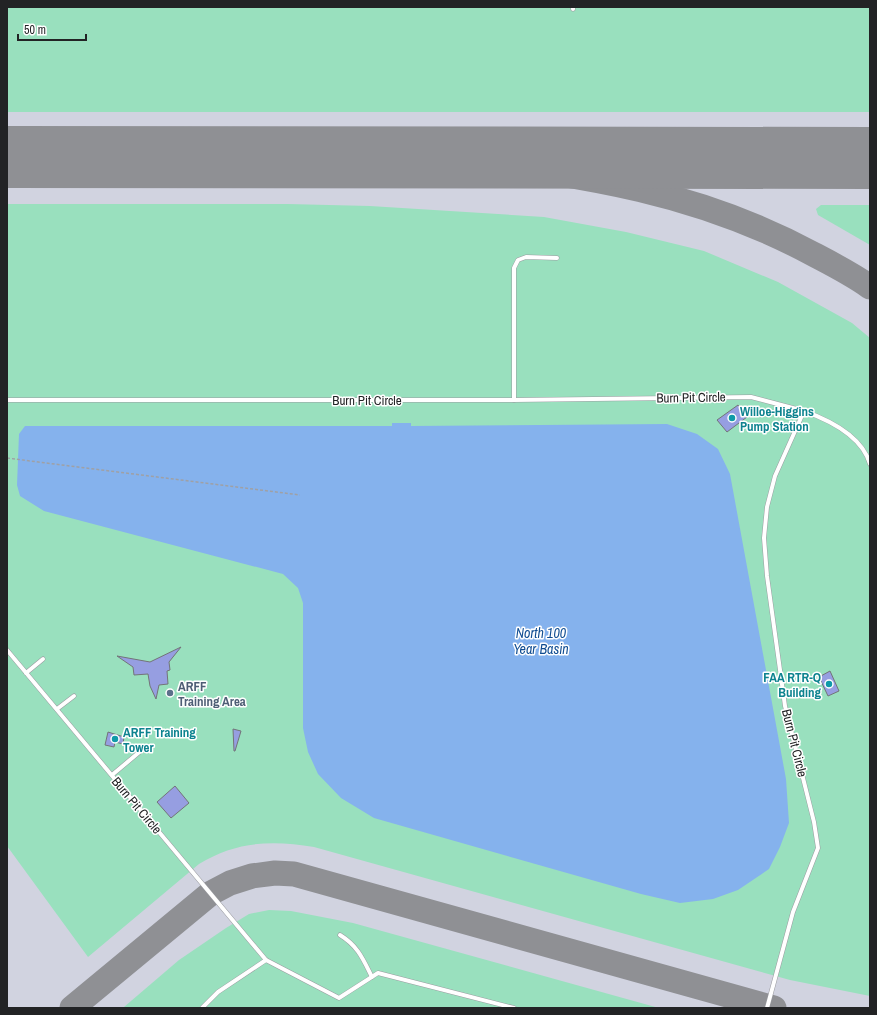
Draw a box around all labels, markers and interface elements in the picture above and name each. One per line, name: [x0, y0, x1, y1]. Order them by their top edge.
scale bar: [18, 16, 86, 42]
text: 50 m: [24, 22, 46, 38]
street label: Burn Pit Circle: [656, 388, 726, 407]
street label: Burn Pit Circle: [332, 392, 402, 409]
place label: Willoe-Higgins Pump Station: [740, 403, 814, 435]
marker: Willoe-Higgins Pump Station: [727, 413, 737, 423]
water label: North 100 Year Basin: [513, 624, 569, 658]
place label: FAA RTR-Q Building: [763, 669, 821, 701]
place label: ARFF Training Area: [178, 678, 246, 710]
marker: FAA RTR-Q Building: [824, 679, 834, 689]
marker: ARFF Training Area: [165, 688, 175, 698]
street label: Burn Pit Circle: [778, 707, 811, 779]
place label: ARFF Training Tower: [123, 724, 196, 756]
marker: ARFF Training Tower: [110, 734, 120, 744]
street label: Burn Pit Circle: [108, 773, 165, 837]

